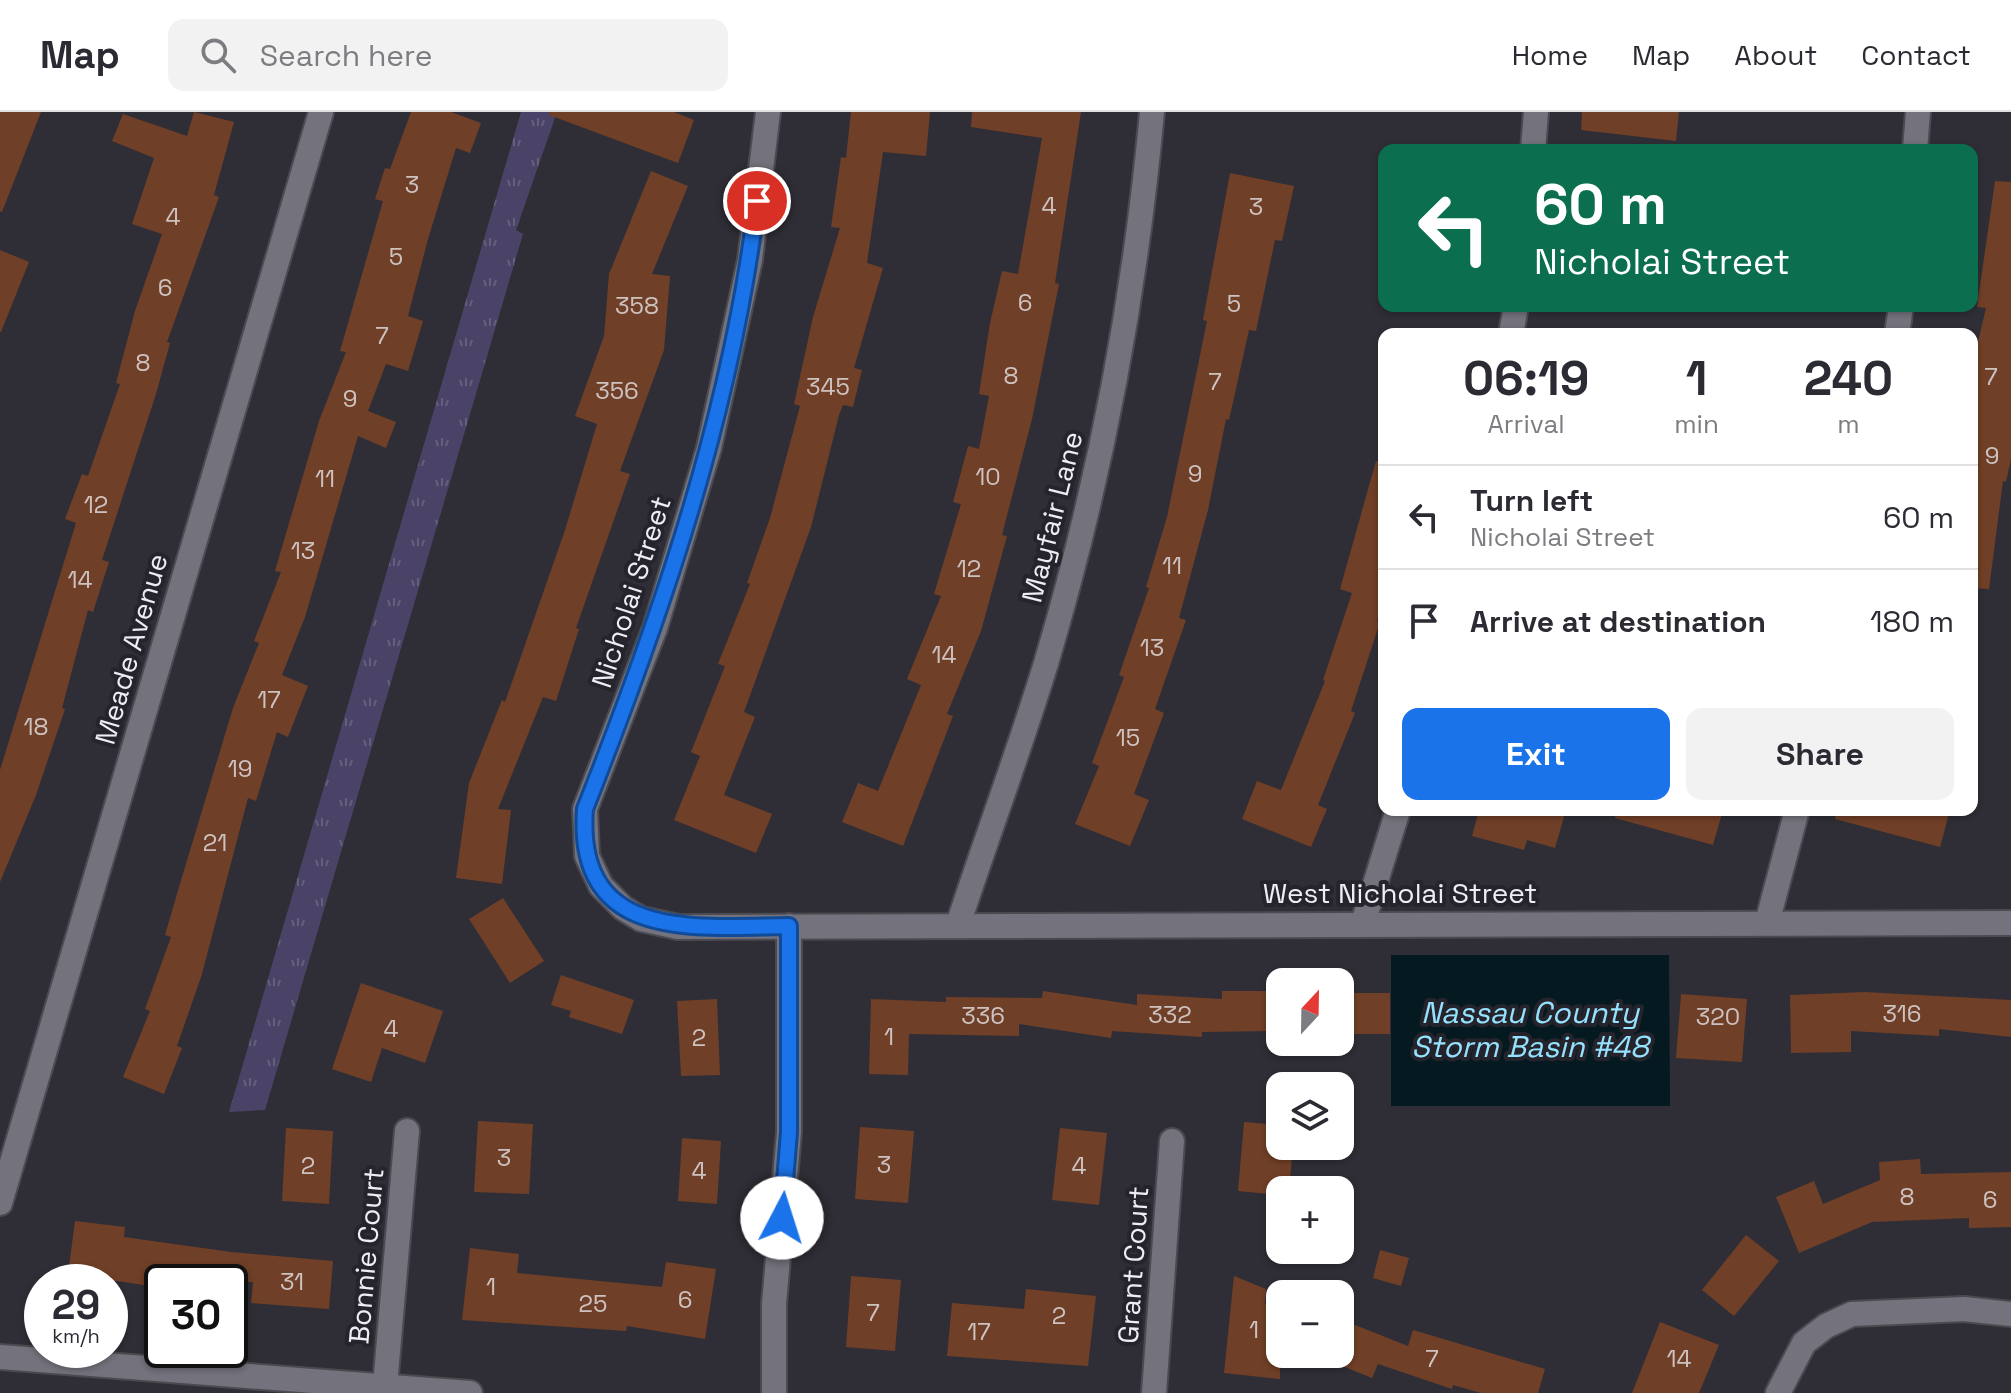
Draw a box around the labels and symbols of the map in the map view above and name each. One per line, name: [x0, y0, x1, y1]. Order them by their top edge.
pin: [723, 167, 791, 235]
house number: 3: [405, 169, 419, 200]
house number: 4: [1042, 190, 1057, 221]
house number: 3: [1249, 191, 1263, 222]
house number: 4: [166, 201, 181, 232]
house number: 5: [389, 241, 403, 272]
house number: 6: [158, 272, 172, 303]
house number: 6: [1018, 287, 1032, 318]
house number: 5: [1227, 288, 1241, 319]
house number: 358: [615, 290, 659, 321]
house number: 7: [375, 320, 389, 351]
house number: 8: [136, 347, 150, 378]
house number: 8: [1004, 360, 1018, 391]
house number: 7: [1984, 361, 1998, 392]
house number: 7: [1208, 366, 1222, 397]
house number: 345: [806, 371, 850, 402]
house number: 356: [595, 375, 639, 406]
house number: 9: [343, 383, 357, 414]
street label: Mayfair Lane: [1013, 428, 1091, 606]
house number: 9: [1985, 440, 1999, 471]
house number: 9: [1188, 458, 1202, 489]
house number: 10: [975, 461, 1001, 492]
house number: 11: [315, 463, 335, 494]
house number: 12: [84, 489, 108, 520]
street label: Nicholai Street: [583, 492, 679, 692]
house number: 13: [291, 535, 315, 566]
street label: Meade Avenue: [87, 549, 175, 749]
house number: 11: [1162, 550, 1182, 581]
house number: 12: [957, 553, 981, 584]
house number: 14: [67, 564, 93, 595]
house number: 13: [1140, 632, 1164, 663]
house number: 14: [931, 639, 957, 670]
house number: 17: [257, 684, 281, 715]
house number: 18: [24, 711, 48, 742]
house number: 15: [1116, 722, 1140, 753]
house number: 19: [228, 753, 252, 784]
house number: 21: [203, 827, 227, 858]
street label: West Nicholai Street: [1263, 875, 1537, 911]
north arrow: [1266, 968, 1354, 1056]
water label: Nassau County Storm Basin #48: [1411, 993, 1652, 1066]
house number: 316: [1883, 998, 1921, 1029]
house number: 332: [1148, 999, 1192, 1030]
house number: 336: [961, 1000, 1005, 1031]
house number: 320: [1696, 1001, 1740, 1032]
house number: 4: [384, 1013, 399, 1044]
house number: 1: [884, 1021, 894, 1052]
house number: 2: [692, 1022, 706, 1053]
house number: 3: [497, 1142, 511, 1173]
house number: 3: [877, 1149, 891, 1180]
house number: 2: [301, 1150, 315, 1181]
house number: 4: [1072, 1150, 1087, 1181]
house number: 4: [692, 1155, 707, 1186]
street label: Bonnie Court: [340, 1166, 392, 1346]
position arrow: [740, 1176, 824, 1260]
house number: 8: [1900, 1181, 1914, 1212]
house number: 6: [1983, 1184, 1997, 1215]
street label: Grant Court: [1110, 1185, 1156, 1345]
speed limit sign: 30: [144, 1264, 248, 1368]
house number: 31: [280, 1266, 304, 1297]
house number: 1: [486, 1271, 496, 1302]
house number: 6: [678, 1284, 692, 1315]
house number: 25: [579, 1288, 607, 1319]
house number: 7: [866, 1297, 880, 1328]
house number: 2: [1052, 1300, 1066, 1331]
house number: 1: [1249, 1314, 1259, 1345]
house number: 17: [967, 1316, 991, 1347]
house number: 7: [1425, 1343, 1439, 1374]
house number: 14: [1666, 1343, 1692, 1374]

